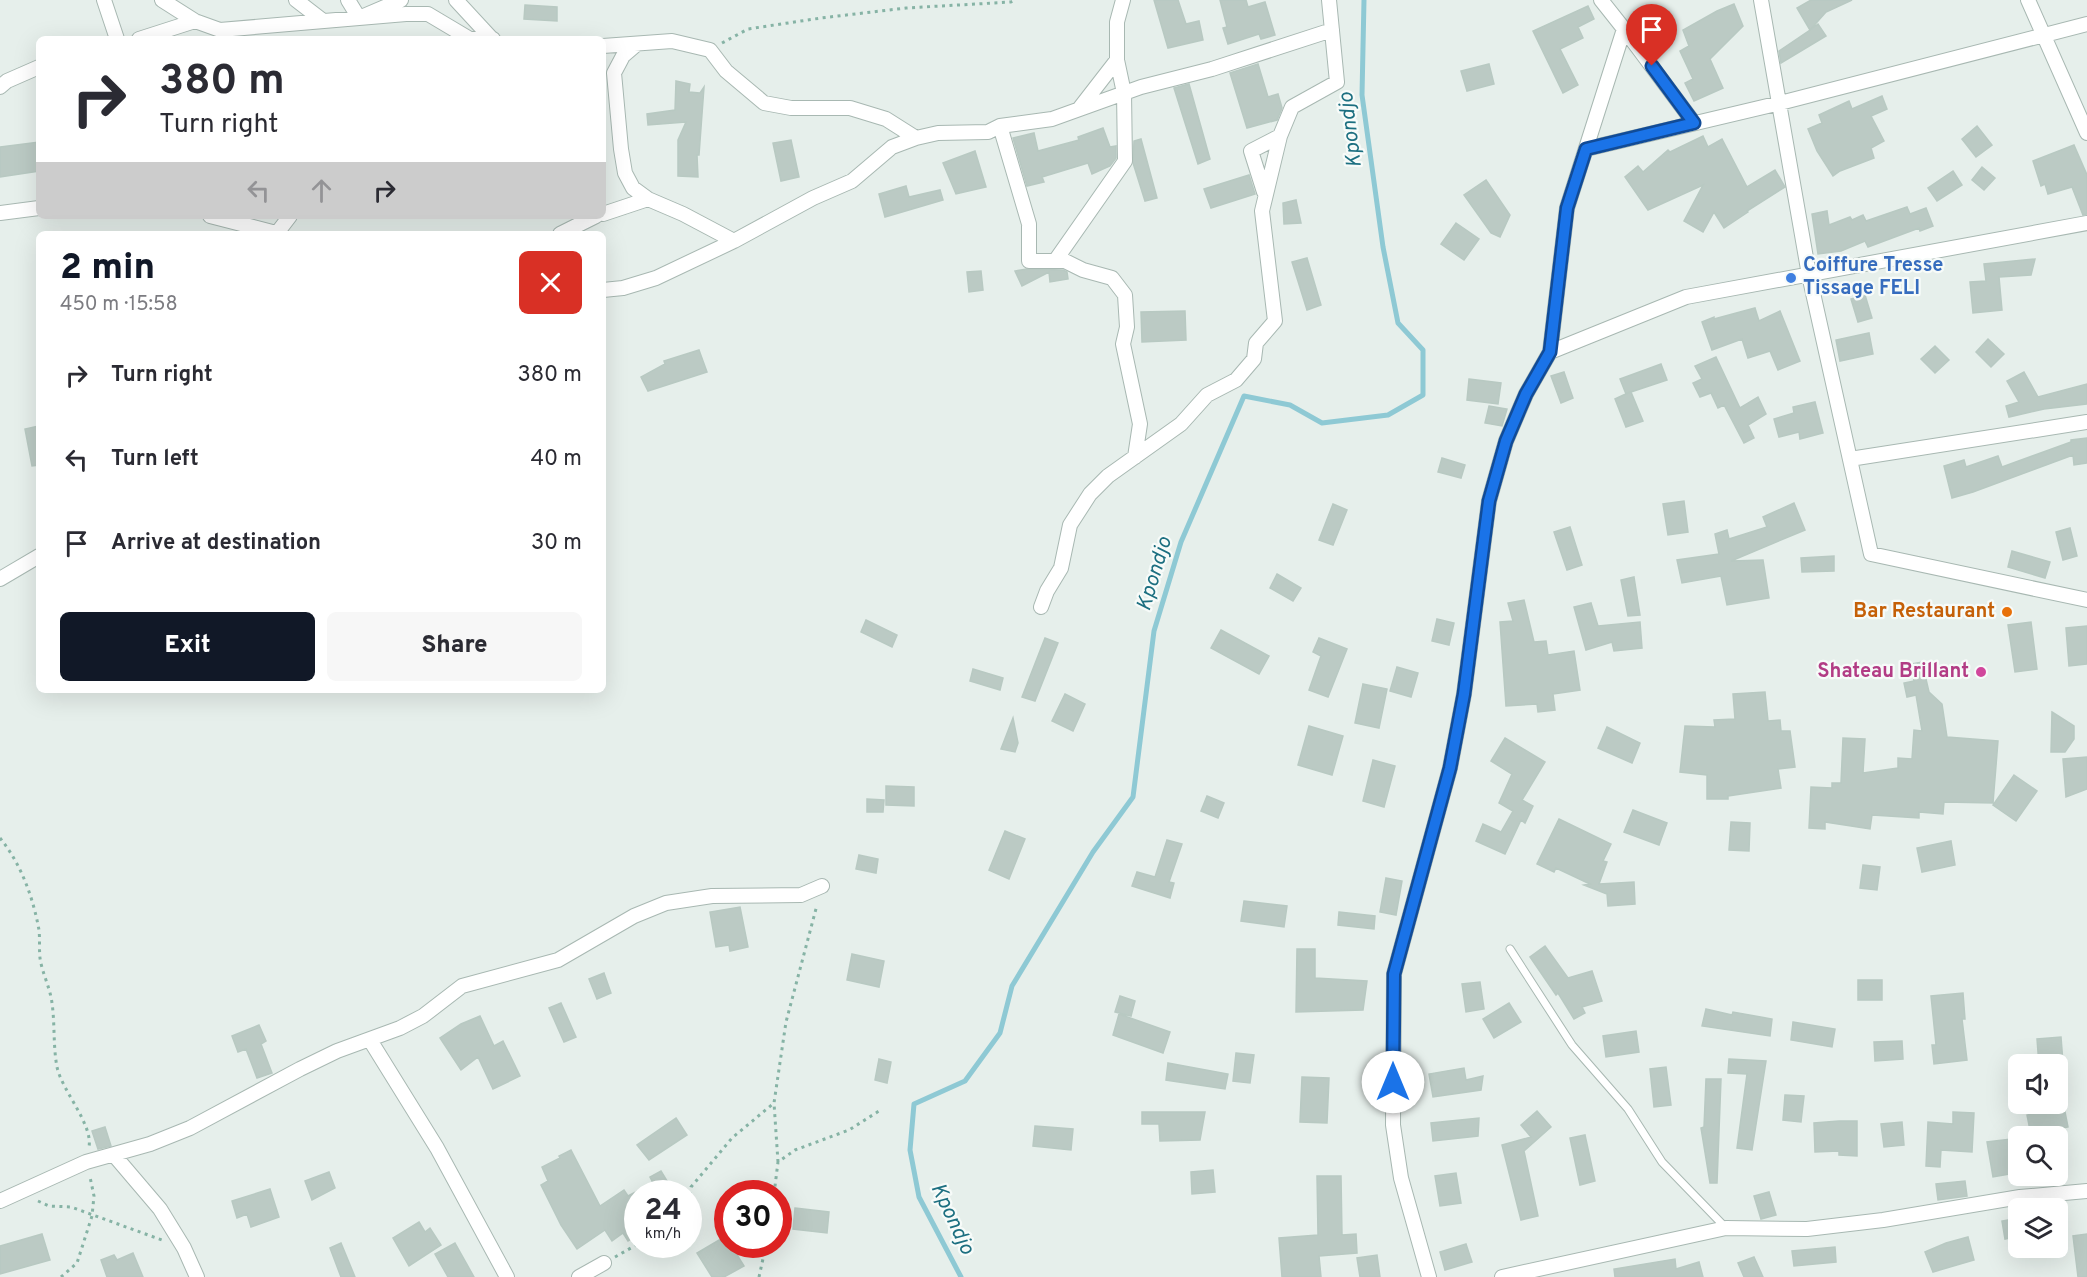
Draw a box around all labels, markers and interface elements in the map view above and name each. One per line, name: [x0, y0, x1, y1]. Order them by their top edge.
pin: [1626, 4, 1677, 66]
icon: arrive: [1635, 13, 1668, 46]
text: 380 m: [159, 56, 285, 109]
icon: right: [60, 60, 138, 138]
water label: Kpondjo: [1333, 90, 1369, 169]
text: Turn right: [159, 108, 278, 142]
icon: left: [242, 174, 275, 207]
icon: ahead: [305, 174, 338, 207]
icon: right: [368, 174, 401, 207]
text: 2 min: [60, 246, 155, 292]
button: close: [519, 251, 582, 314]
place label: Coiffure Tresse Tissage FELI: [1803, 253, 1943, 302]
marker: Coiffure Tresse Tissage FELI: [1784, 271, 1798, 285]
text: 450 m · 15:58: [60, 292, 178, 318]
icon: right: [60, 359, 93, 392]
text: Turn right: [111, 362, 213, 389]
text: 380 m: [518, 362, 582, 389]
icon: left: [60, 443, 93, 476]
text: Turn left: [111, 446, 199, 473]
text: 40 m: [530, 446, 582, 473]
icon: arrive: [60, 527, 93, 560]
text: Arrive at destination: [111, 530, 321, 557]
text: 30 m: [531, 530, 582, 557]
water label: Kpondjo: [1131, 533, 1179, 614]
place label: Bar Restaurant: [1853, 599, 1995, 625]
marker: Bar Restaurant: [2000, 605, 2014, 619]
button: Exit: [60, 612, 315, 681]
button: Share: [327, 612, 582, 681]
place label: Shateau Brillant: [1817, 659, 1969, 685]
marker: Shateau Brillant: [1974, 665, 1988, 679]
position arrow: [1361, 1050, 1425, 1114]
map controls: [2008, 1054, 2068, 1258]
button: sound: [2008, 1054, 2068, 1114]
button: search: [2008, 1126, 2068, 1186]
water label: Kpondjo: [924, 1179, 981, 1260]
speed limit sign: 30: [714, 1180, 792, 1258]
text: 24: [644, 1193, 682, 1230]
button: layers: [2008, 1198, 2068, 1258]
text: km/h: [645, 1225, 681, 1244]

